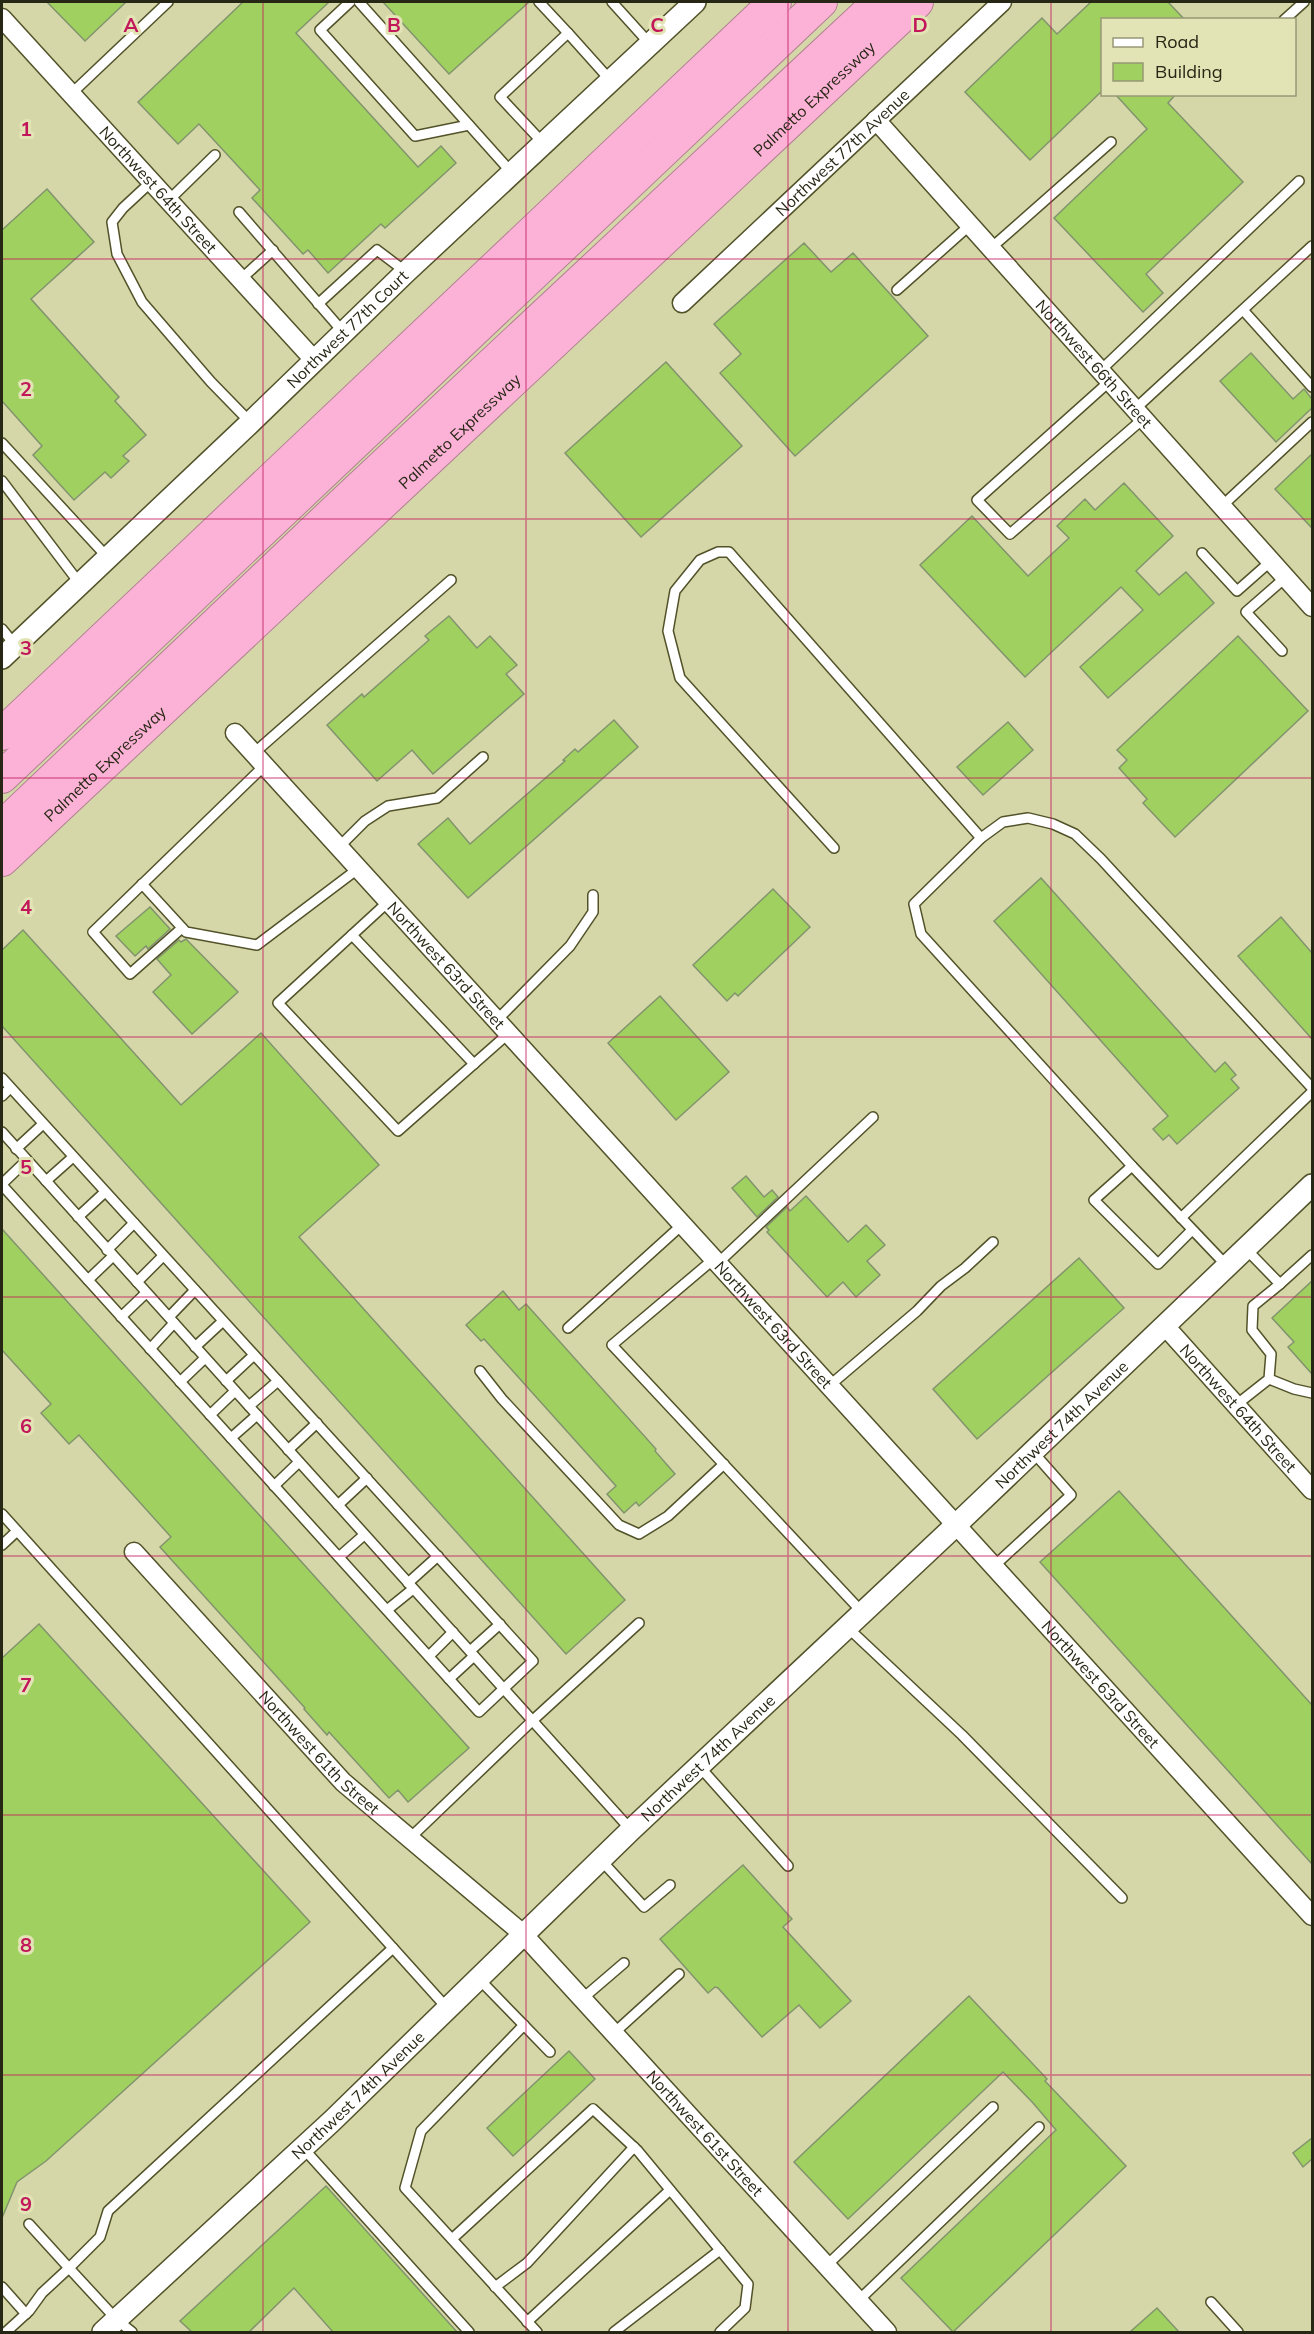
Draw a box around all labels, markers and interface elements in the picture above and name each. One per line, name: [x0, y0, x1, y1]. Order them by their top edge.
text: A: [124, 12, 139, 37]
text: B: [387, 12, 401, 37]
text: C: [650, 12, 664, 37]
text: D: [912, 12, 928, 37]
legend: [1101, 18, 1296, 96]
text: Road: [1155, 30, 1199, 53]
street label: Palmetto Expressway: [749, 36, 879, 161]
text: Building: [1155, 60, 1223, 83]
street label: Northwest 77th Avenue: [771, 84, 913, 220]
text: 1: [20, 116, 32, 141]
street label: Northwest 64th Street: [95, 122, 222, 257]
street label: Northwest 77th Court: [282, 265, 412, 392]
street label: Northwest 66th Street: [1032, 295, 1157, 432]
street label: Palmetto Expressway: [394, 369, 525, 493]
text: 2: [20, 376, 32, 401]
text: 3: [20, 635, 32, 660]
street label: Palmetto Expressway: [40, 701, 170, 826]
text: 4: [20, 894, 32, 919]
street label: Northwest 63rd Street: [383, 897, 510, 1033]
text: 5: [20, 1154, 32, 1179]
street label: Northwest 63rd Street: [710, 1257, 837, 1393]
street label: Northwest 64th Street: [1176, 1340, 1301, 1476]
street label: Northwest 74th Avenue: [991, 1356, 1132, 1493]
text: 6: [20, 1413, 32, 1438]
street label: Northwest 63rd Street: [1038, 1616, 1164, 1752]
text: 7: [20, 1672, 32, 1697]
street label: Northwest 61th Street: [255, 1686, 384, 1819]
street label: Northwest 74th Avenue: [637, 1690, 779, 1826]
text: 8: [20, 1932, 32, 1957]
street label: Northwest 74th Avenue: [287, 2027, 428, 2163]
street label: Northwest 61st Street: [642, 2066, 768, 2200]
text: 9: [20, 2191, 32, 2216]

